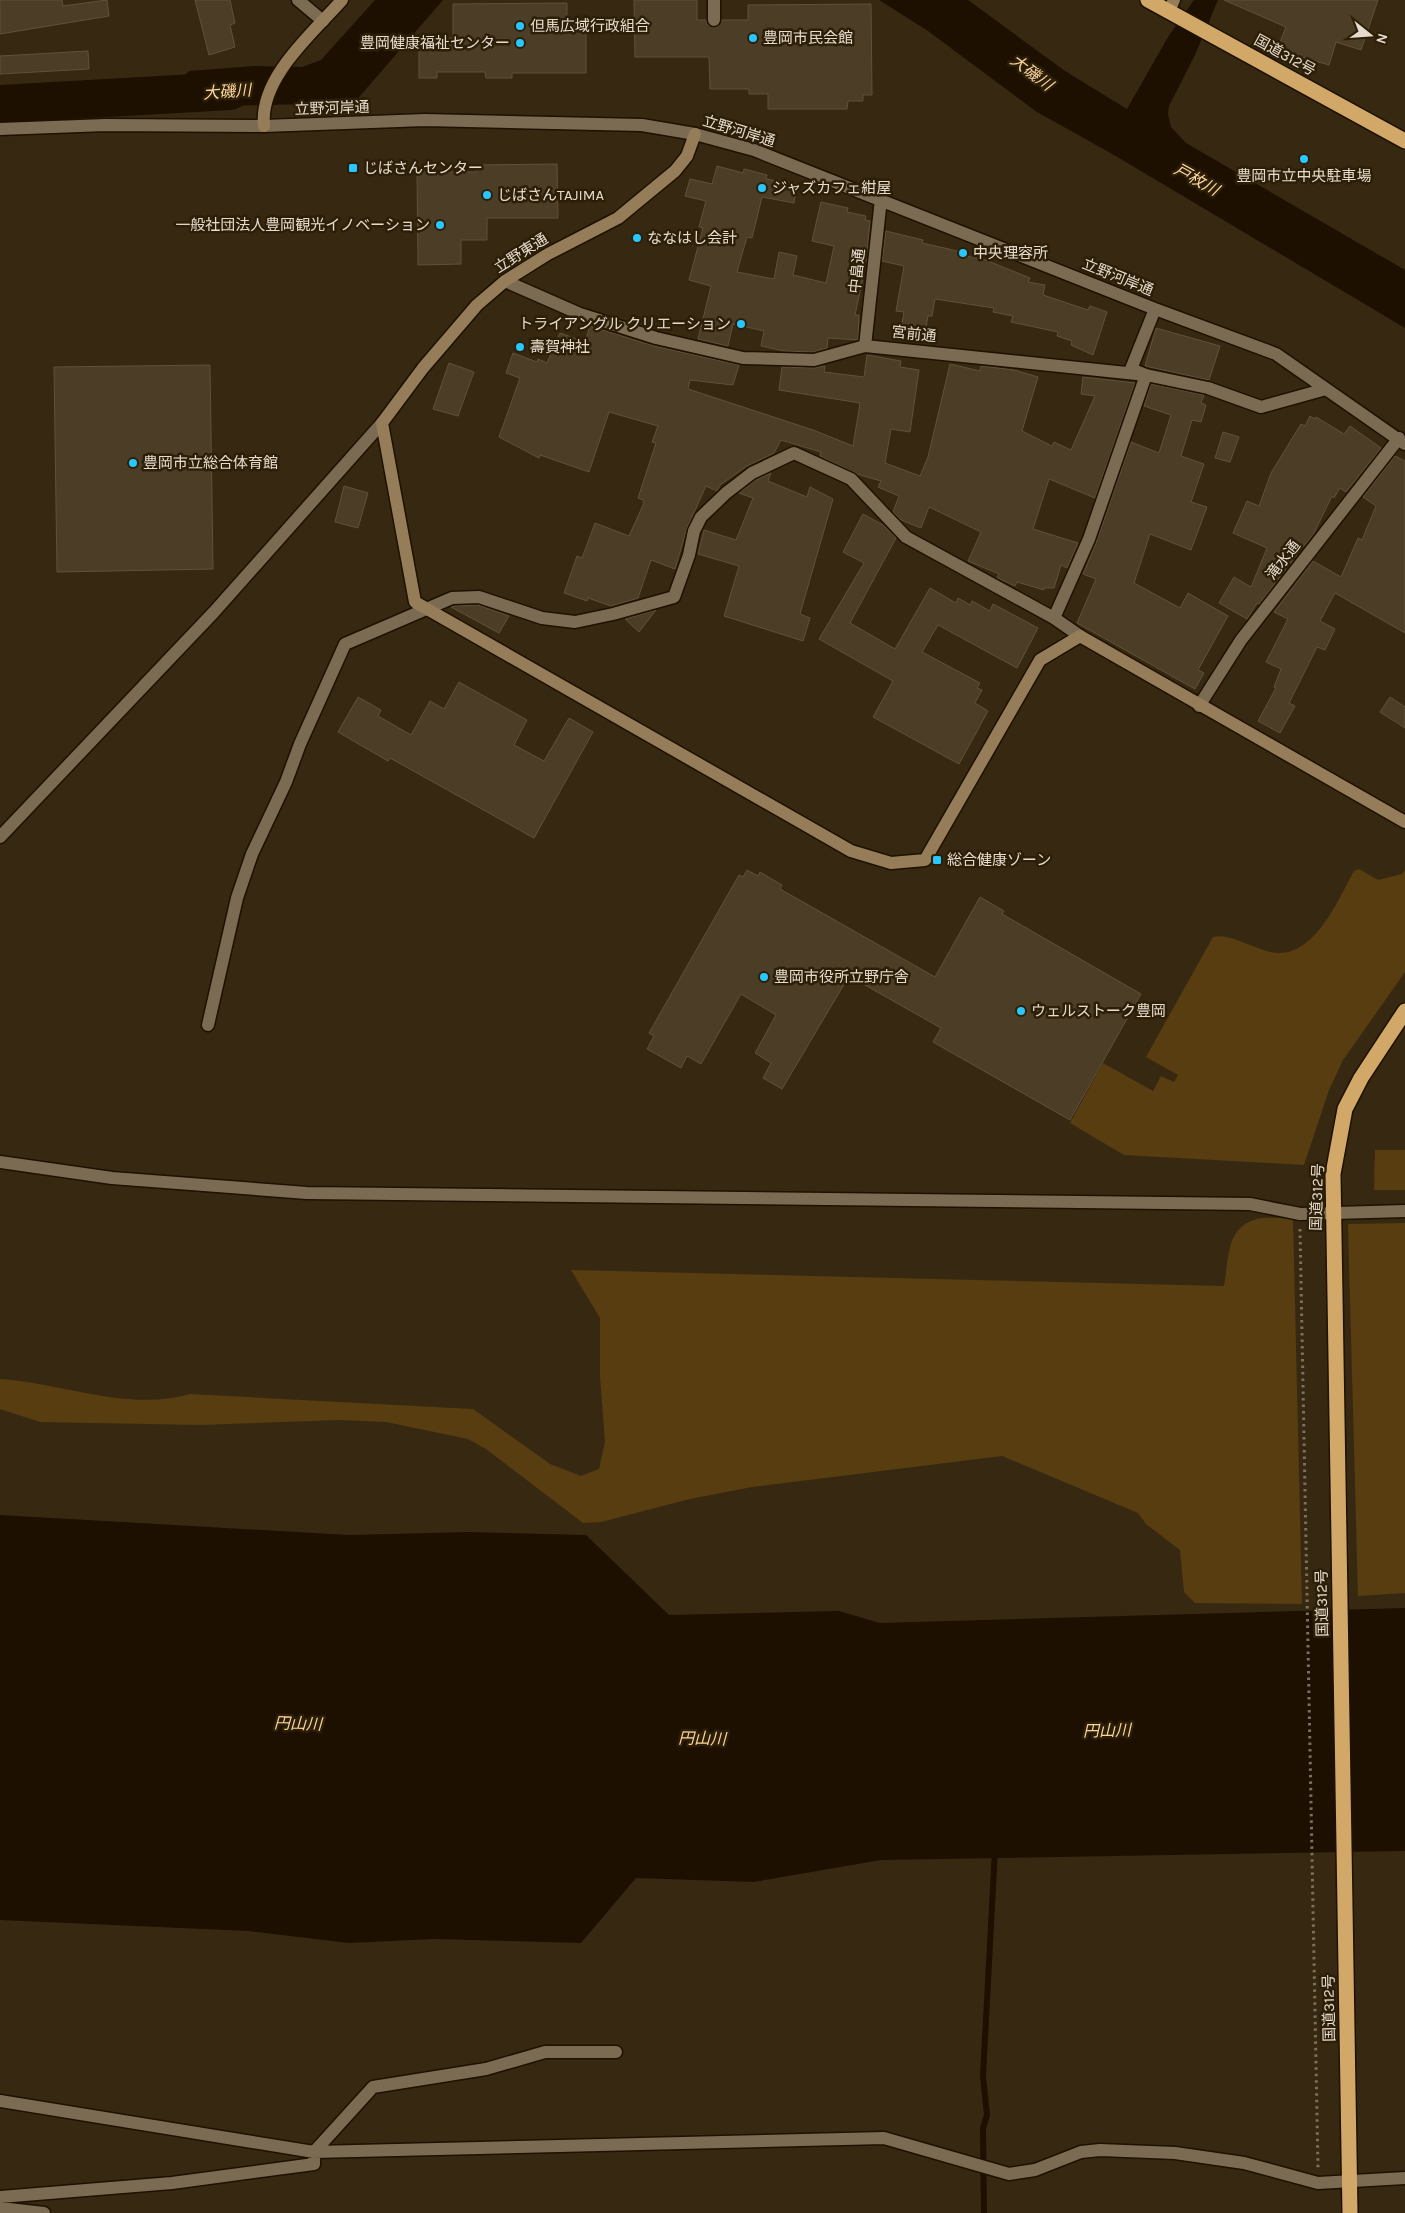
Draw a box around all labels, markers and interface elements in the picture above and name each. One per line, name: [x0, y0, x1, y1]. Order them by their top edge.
north arrow: [1345, 10, 1395, 60]
place label: 但馬広域行政組合: [530, 17, 650, 35]
marker: 但馬広域行政組合: [514, 20, 526, 32]
place label: 豊岡市民会館: [763, 29, 853, 47]
street label: 国道312号: [1251, 31, 1319, 79]
text: N: [1372, 31, 1392, 46]
marker: 豊岡市民会館: [747, 32, 759, 44]
place label: 豊岡健康福祉センター: [360, 34, 510, 52]
marker: 豊岡健康福祉センター: [514, 37, 526, 49]
water label: 大磯川: [1007, 50, 1058, 96]
water label: 大磯川: [202, 80, 254, 103]
street label: 立野河岸通: [294, 98, 370, 118]
street label: 立野河岸通: [700, 111, 778, 151]
marker: 豊岡市立中央駐車場: [1298, 153, 1310, 165]
place label: じばさんセンター: [363, 159, 483, 177]
water label: 戸枚川: [1171, 159, 1224, 200]
marker: じばさんセンター: [347, 162, 359, 174]
place label: 豊岡市立中央駐車場: [1236, 167, 1372, 185]
place label: ジャズカフェ紺屋: [772, 179, 891, 197]
marker: ジャズカフェ紺屋: [756, 182, 768, 194]
place label: じばさんTAJIMA: [497, 186, 604, 204]
marker: じばさんTAJIMA: [481, 189, 493, 201]
place label: 一般社団法人豊岡観光イノベーション: [175, 216, 430, 234]
marker: 一般社団法人豊岡観光イノベーション: [434, 219, 446, 231]
street label: 立野東通: [491, 229, 551, 277]
place label: ななはし会計: [647, 229, 737, 247]
marker: ななはし会計: [631, 232, 643, 244]
place label: 中央理容所: [973, 244, 1048, 262]
marker: 中央理容所: [957, 247, 969, 259]
street label: 中畠通: [846, 248, 868, 294]
street label: 立野河岸通: [1080, 255, 1156, 299]
place label: トライアングル クリエーション: [518, 315, 731, 333]
marker: トライアングル クリエーション: [735, 318, 747, 330]
street label: 宮前通: [891, 323, 937, 345]
place label: 壽賀神社: [530, 338, 590, 356]
marker: 壽賀神社: [514, 341, 526, 353]
place label: 豊岡市立総合体育館: [143, 454, 278, 472]
marker: 豊岡市立総合体育館: [127, 457, 139, 469]
street label: 滝水通: [1262, 537, 1304, 583]
place label: 総合健康ゾーン: [947, 851, 1051, 869]
marker: 総合健康ゾーン: [931, 854, 943, 866]
place label: 豊岡市役所立野庁舎: [774, 968, 909, 986]
marker: 豊岡市役所立野庁舎: [758, 971, 770, 983]
place label: ウェルストーク豊岡: [1031, 1002, 1166, 1020]
marker: ウェルストーク豊岡: [1015, 1005, 1027, 1017]
street label: 国道312号: [1307, 1163, 1327, 1231]
street label: 国道312号: [1312, 1569, 1332, 1637]
water label: 円山川: [274, 1713, 324, 1734]
water label: 円山川: [1083, 1721, 1133, 1740]
water label: 円山川: [678, 1729, 728, 1748]
street label: 国道312号: [1319, 1974, 1339, 2042]

